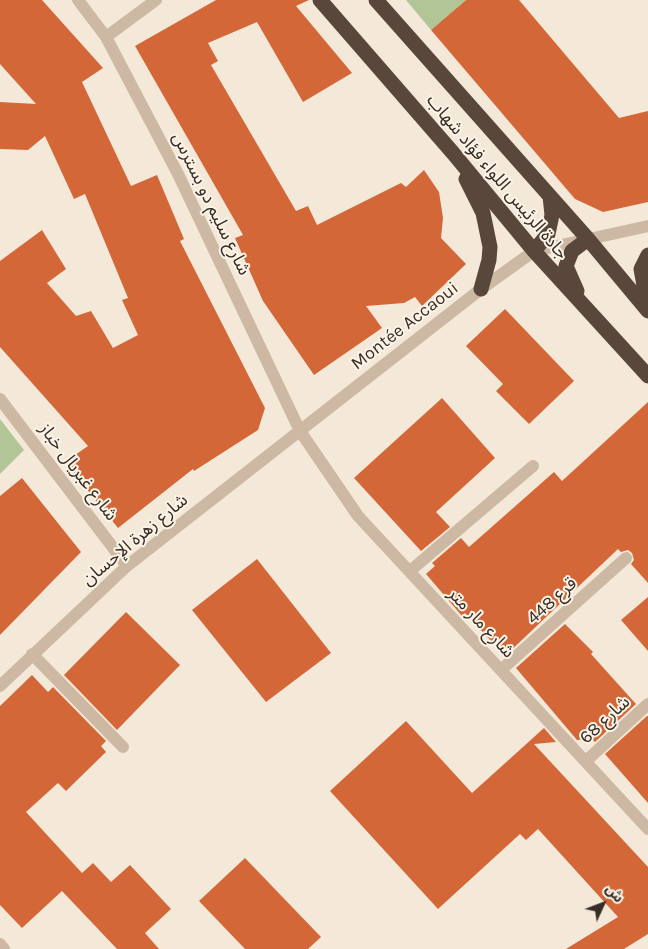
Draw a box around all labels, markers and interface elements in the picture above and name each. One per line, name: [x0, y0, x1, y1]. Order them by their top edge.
street label: جادة الرئيس اللواء فؤاد شهاب: [422, 90, 572, 264]
street label: شارع سليم دو بسترس: [167, 129, 255, 279]
street label: Montée Accaoui: [347, 277, 463, 375]
street label: شارع غبريال خباز: [34, 419, 122, 525]
street label: شارع زهرة الإحسان: [78, 489, 192, 591]
street label: قرع 448: [523, 573, 581, 629]
street label: شارع مار متر: [443, 583, 519, 663]
street label: شارع 68: [575, 691, 635, 749]
north arrow: [578, 879, 628, 929]
text: ش: [602, 881, 627, 906]

